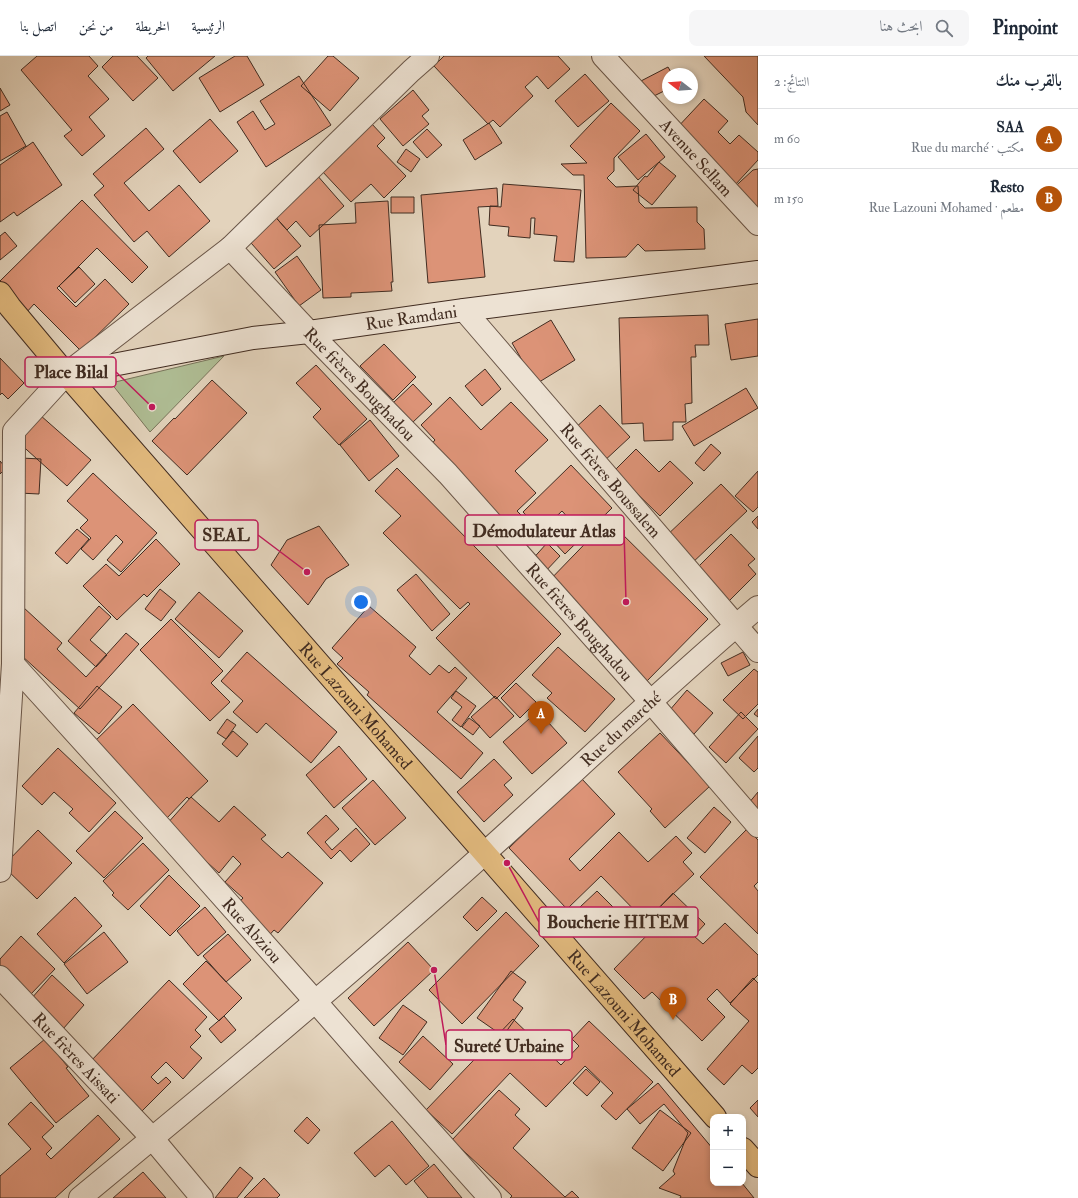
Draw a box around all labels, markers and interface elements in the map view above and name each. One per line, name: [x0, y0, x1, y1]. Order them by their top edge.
search box: [689, 10, 969, 46]
text: Pinpoint: [993, 16, 1058, 40]
text: ابحث هنا: [879, 17, 923, 36]
icon: search: [933, 17, 955, 39]
text: اتصل بنا: [20, 18, 57, 35]
text: من نحن: [79, 18, 113, 35]
text: الخريطة: [135, 18, 169, 35]
text: الرئيسية: [191, 18, 225, 35]
north arrow: [662, 68, 698, 104]
text: بالقرب منك: [996, 70, 1062, 91]
text: النتائج: 2: [774, 74, 809, 90]
street label: Avenue Sellam: [655, 113, 738, 201]
text: SAA: [997, 118, 1024, 137]
text: 60 m: [774, 131, 800, 147]
text: A: [1045, 131, 1053, 147]
text: مكتب · Rue du marché: [911, 140, 1024, 156]
text: Resto: [990, 178, 1024, 197]
text: 150 m: [774, 191, 804, 207]
text: B: [1045, 191, 1053, 207]
text: مطعم · Rue Lazouni Mohamed: [869, 200, 1024, 216]
street label: Rue Ramdani: [364, 301, 459, 334]
street label: Rue frères Boughadou: [300, 323, 420, 445]
callout: Place Bilal: [25, 357, 116, 387]
text: Place Bilal: [34, 361, 109, 384]
street label: Rue frères Boussalem: [556, 419, 666, 542]
callout: Démodulateur Atlas: [465, 515, 624, 545]
callout: SEAL: [195, 520, 258, 550]
text: Démodulateur Atlas: [472, 520, 616, 543]
text: SEAL: [202, 524, 251, 547]
street label: Rue frères Boughadou: [522, 558, 638, 685]
your location: [351, 592, 371, 612]
street label: Rue Lazouni Mohamed: [295, 638, 417, 774]
street label: Rue du marché: [576, 686, 666, 771]
pin: A: [528, 701, 554, 734]
street label: Rue Abziou: [218, 893, 287, 967]
callout: Boucherie HITEM: [539, 907, 698, 937]
text: Boucherie HITEM: [547, 911, 690, 934]
street label: Rue Lazouni Mohamed: [563, 945, 686, 1081]
pin: B: [660, 987, 686, 1020]
street label: Rue frères Aissati: [28, 1008, 124, 1108]
callout: Sureté Urbaine: [446, 1030, 572, 1060]
text: Sureté Urbaine: [454, 1035, 564, 1058]
map controls: [710, 1114, 746, 1186]
button: +: [710, 1114, 746, 1150]
button: −: [710, 1150, 746, 1186]

